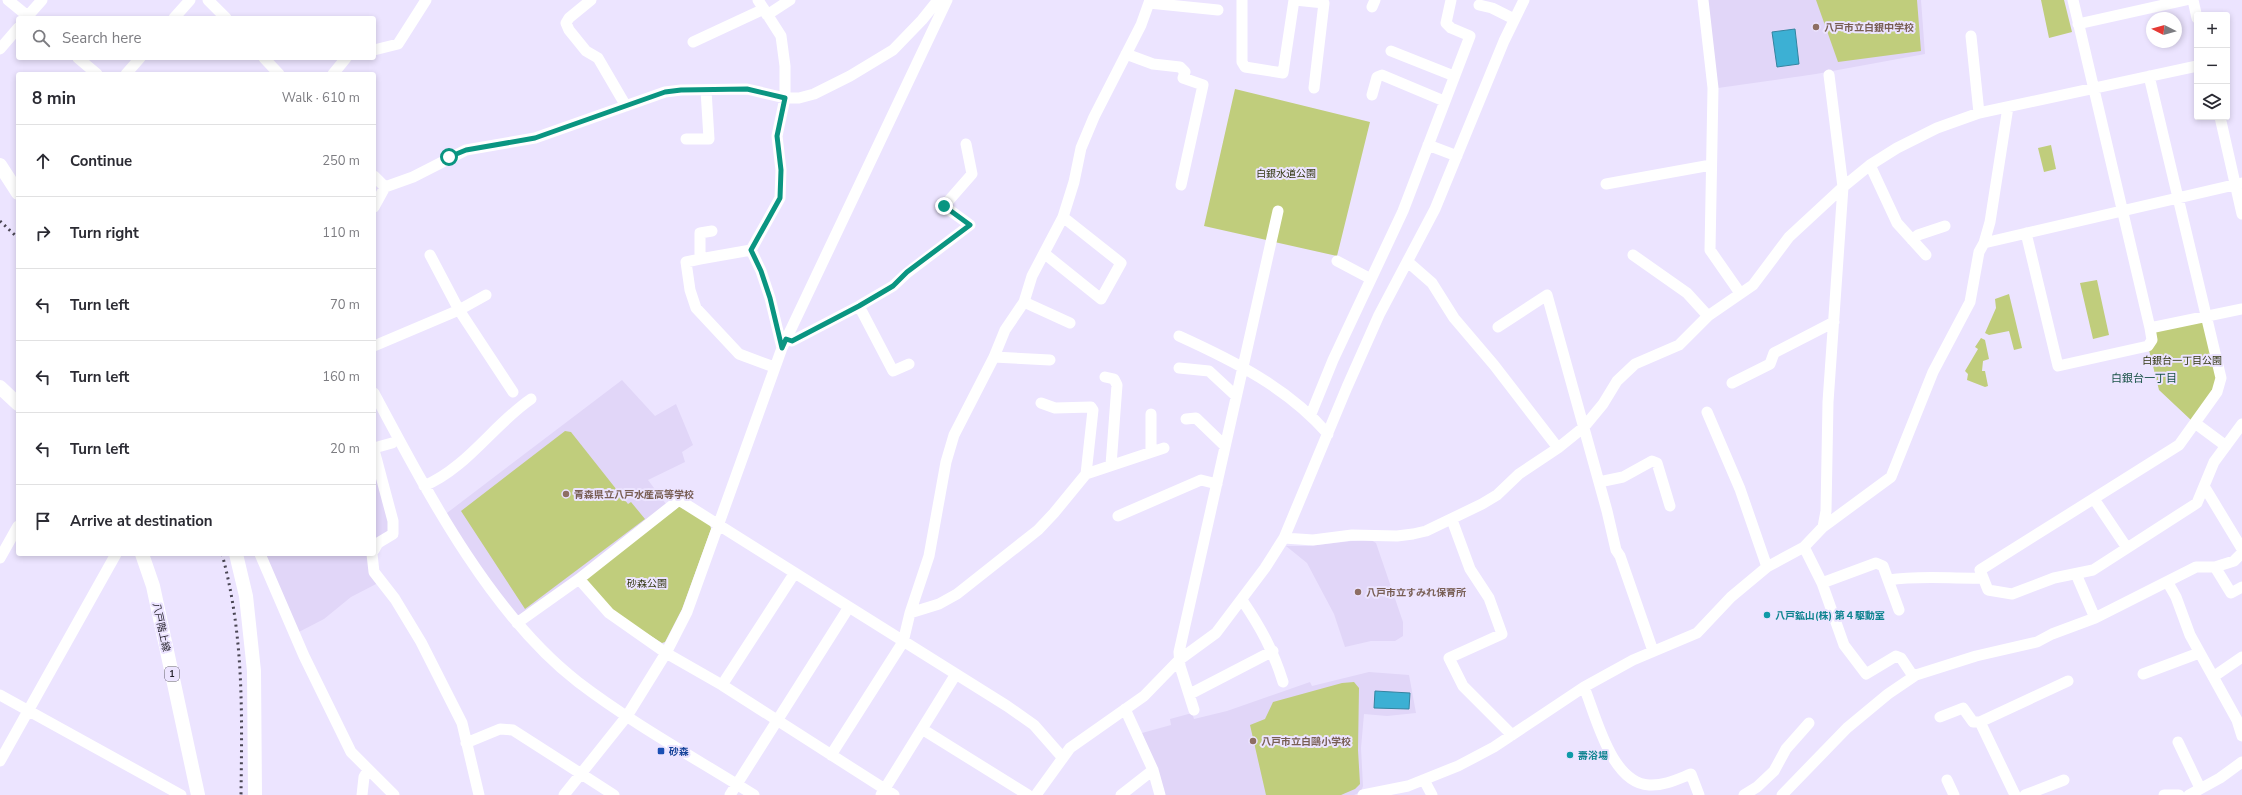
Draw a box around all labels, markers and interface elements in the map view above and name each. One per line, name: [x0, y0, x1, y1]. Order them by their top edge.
north arrow: [2146, 12, 2182, 48]
map controls: [2194, 12, 2230, 120]
button: +: [2194, 12, 2230, 48]
search box: [16, 16, 376, 60]
place label: 八戸市立白銀中学校: [1824, 21, 1914, 35]
marker: 八戸市立白銀中学校: [1811, 22, 1821, 32]
icon: search: [30, 27, 52, 49]
text: Search here: [62, 28, 142, 48]
button: −: [2194, 48, 2230, 84]
button: layers: [2194, 84, 2230, 120]
text: 8 min: [32, 87, 76, 110]
text: Walk · 610 m: [282, 89, 360, 107]
route start: [440, 148, 458, 166]
icon: ahead: [32, 150, 54, 172]
text: Continue: [70, 151, 132, 171]
text: 250 m: [322, 152, 360, 170]
park label: 白銀水道公園: [1256, 167, 1316, 181]
route end: [935, 197, 953, 215]
icon: right: [32, 222, 54, 244]
text: Turn right: [70, 223, 139, 243]
text: 110 m: [322, 224, 360, 242]
icon: left: [32, 294, 54, 316]
text: Turn left: [70, 295, 129, 315]
text: 70 m: [330, 296, 360, 314]
park label: 白銀台一丁目公園: [2142, 354, 2222, 368]
icon: left: [32, 366, 54, 388]
text: Turn left: [70, 367, 129, 387]
text: 160 m: [322, 368, 360, 386]
district label: 白銀台一丁目: [2111, 371, 2177, 386]
icon: left: [32, 438, 54, 460]
text: Turn left: [70, 439, 129, 459]
text: 20 m: [330, 440, 360, 458]
place label: 青森県立八戸水産高等学校: [574, 488, 694, 502]
marker: 青森県立八戸水産高等学校: [561, 489, 571, 499]
icon: arrive: [32, 510, 54, 532]
text: Arrive at destination: [70, 511, 213, 531]
park label: 砂森公園: [627, 577, 667, 591]
place label: 八戸市立すみれ保育所: [1366, 586, 1466, 600]
marker: 八戸市立すみれ保育所: [1353, 587, 1363, 597]
street label: 八戸階上線: [149, 601, 173, 653]
place label: 八戸鉱山(株) 第４駆動室: [1775, 609, 1885, 623]
marker: 八戸鉱山(株) 第４駆動室: [1762, 610, 1772, 620]
road number: 1: [165, 667, 179, 681]
place label: 八戸市立白鷗小学校: [1261, 735, 1351, 749]
marker: 八戸市立白鷗小学校: [1248, 736, 1258, 746]
place label: 砂森: [668, 745, 689, 759]
marker: 砂森: [656, 746, 666, 756]
place label: 壽浴場: [1578, 749, 1608, 763]
marker: 壽浴場: [1565, 750, 1575, 760]

